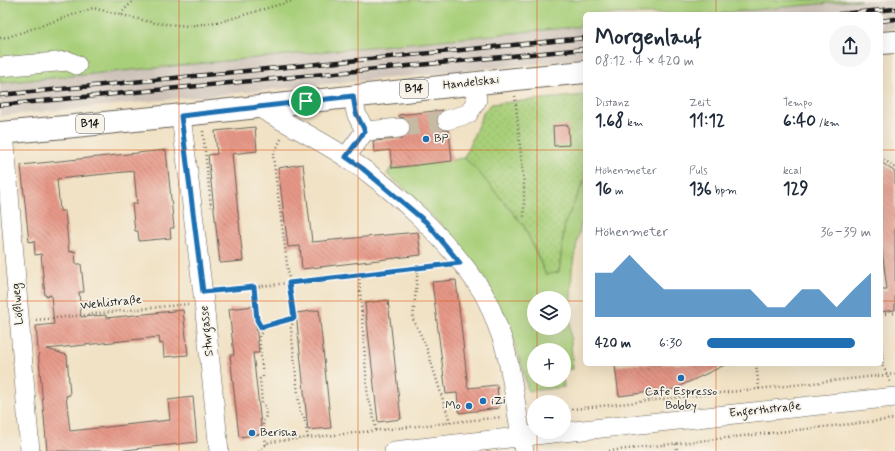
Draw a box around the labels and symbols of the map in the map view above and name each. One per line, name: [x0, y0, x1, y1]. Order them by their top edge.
street label: Handelskai: [442, 72, 500, 94]
road number: B14: [400, 80, 428, 98]
pin: [289, 84, 323, 118]
road number: B14: [76, 115, 104, 133]
place label: BP: [434, 131, 449, 147]
marker: BP: [421, 134, 431, 144]
street label: Lößlweg: [8, 282, 28, 326]
street label: Wehlistraße: [80, 292, 143, 314]
street label: Sturgasse: [196, 305, 219, 357]
marker: Cafe Espresso Bobby: [676, 373, 686, 383]
place label: Cafe Espresso Bobby: [645, 384, 717, 414]
place label: iZi: [491, 393, 506, 409]
marker: iZi: [478, 396, 488, 406]
place label: Mo: [445, 398, 461, 414]
street label: Engerthstraße: [728, 398, 802, 423]
marker: Mo: [464, 401, 474, 411]
place label: Berisha: [260, 425, 297, 441]
marker: Berisha: [247, 428, 257, 438]

